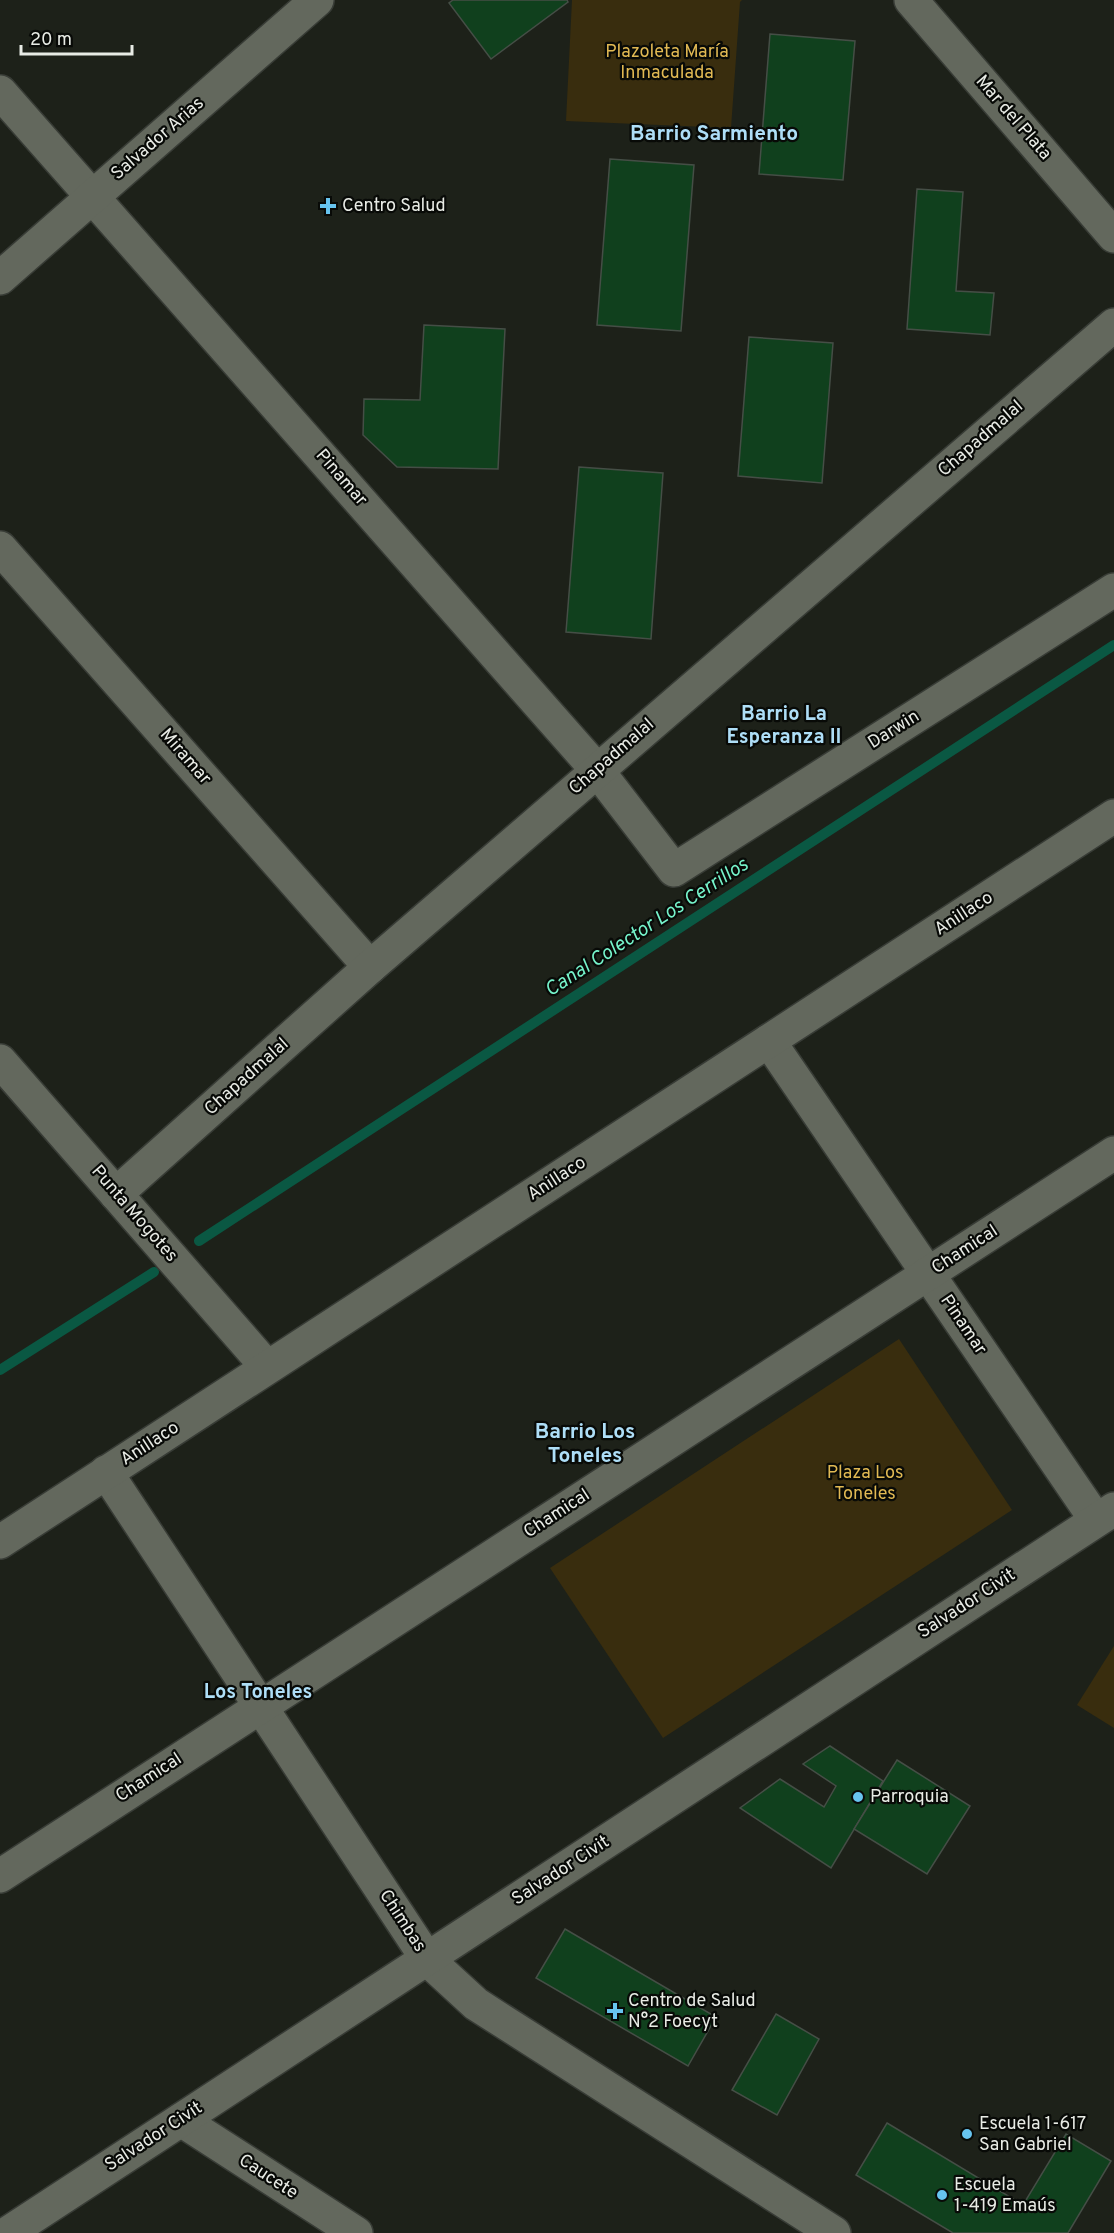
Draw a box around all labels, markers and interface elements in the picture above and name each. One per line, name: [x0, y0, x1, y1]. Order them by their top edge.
scale bar: [21, 18, 132, 56]
text: 20 m: [30, 29, 72, 52]
park label: Plazoleta María Inmaculada: [605, 41, 729, 85]
street label: Mar del Plata: [970, 71, 1056, 165]
street label: Salvador Arias: [107, 92, 209, 186]
district label: Barrio Sarmiento: [630, 121, 798, 148]
place label: Centro Salud: [342, 195, 446, 218]
marker: Centro Salud: [319, 197, 337, 215]
street label: Chapadmalal: [934, 396, 1028, 482]
street label: Pinamar: [310, 445, 372, 511]
district label: Barrio La Esperanza II: [727, 702, 841, 751]
street label: Darwin: [864, 705, 924, 755]
street label: Chapadmalal: [565, 714, 659, 800]
street label: Miramar: [154, 724, 216, 790]
water label: Canal Colector Los Cerrillos: [540, 852, 755, 1004]
street label: Anillaco: [930, 887, 998, 941]
street label: Chapadmalal: [200, 1033, 294, 1121]
street label: Anillaco: [523, 1152, 591, 1206]
street label: Punta Mogotes: [86, 1161, 182, 1267]
street label: Chamical: [928, 1220, 1002, 1280]
street label: Pinamar: [934, 1290, 992, 1360]
street label: Anillaco: [116, 1417, 184, 1471]
district label: Barrio Los Toneles: [535, 1419, 635, 1470]
park label: Plaza Los Toneles: [827, 1462, 903, 1506]
street label: Chamical: [520, 1484, 594, 1544]
street label: Salvador Civit: [914, 1564, 1020, 1644]
district label: Los Toneles: [204, 1680, 312, 1706]
street label: Chamical: [112, 1748, 186, 1808]
place label: Parroquia: [870, 1786, 949, 1809]
marker: Parroquia: [851, 1790, 865, 1804]
street label: Salvador Civit: [508, 1831, 614, 1911]
street label: Chimbas: [373, 1885, 431, 1957]
place label: Centro de Salud N°2 Foecyt: [628, 1990, 756, 2034]
marker: Centro de Salud N°2 Foecyt: [606, 2002, 624, 2020]
street label: Salvador Civit: [101, 2097, 207, 2177]
place label: Escuela 1-617 San Gabriel: [979, 2113, 1086, 2157]
marker: Escuela 1-617 San Gabriel: [960, 2127, 974, 2141]
street label: Caucete: [234, 2149, 302, 2205]
place label: Escuela 1-419 Emaús: [954, 2174, 1056, 2218]
marker: Escuela 1-419 Emaús: [935, 2188, 949, 2202]

